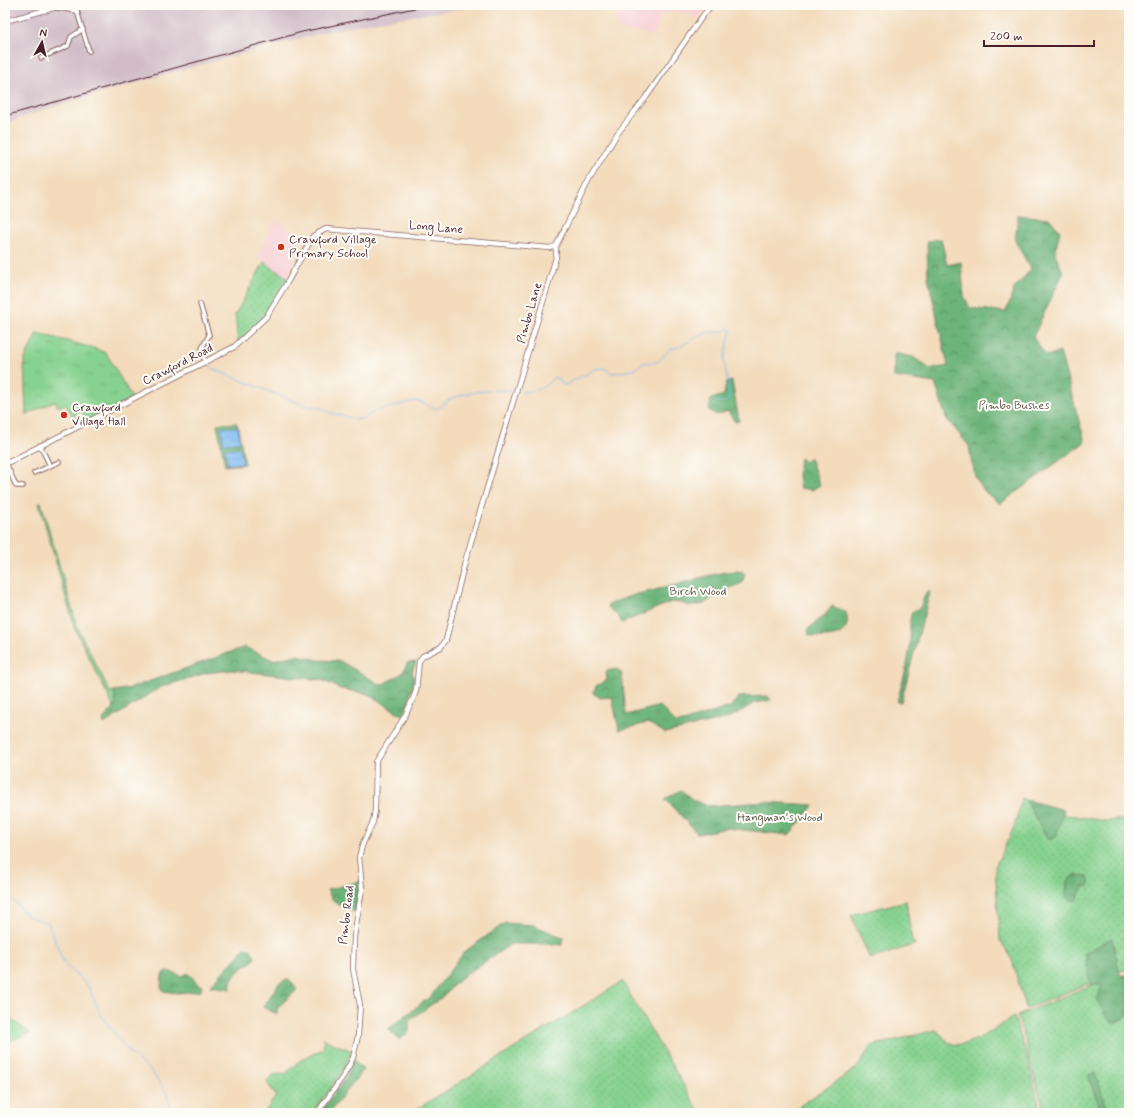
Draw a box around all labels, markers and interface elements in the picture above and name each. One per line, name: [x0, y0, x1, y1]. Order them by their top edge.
north arrow: [22, 22, 62, 62]
scale bar: [984, 22, 1094, 48]
text: N: [39, 26, 48, 41]
text: 200 m: [990, 29, 1023, 45]
street label: Long Lane: [408, 218, 464, 238]
place label: Crawford Village Primary School: [289, 232, 377, 262]
marker: Crawford Village Primary School: [276, 242, 286, 252]
street label: Pimbo Lane: [514, 281, 546, 345]
street label: Crawford Road: [140, 340, 216, 390]
park label: Pimbo Bushes: [979, 398, 1050, 414]
place label: Crawford Village Hall: [72, 400, 126, 430]
marker: Crawford Village Hall: [59, 410, 69, 420]
park label: Birch Wood: [670, 584, 726, 600]
park label: Hangman's Wood: [737, 810, 823, 826]
street label: Pimbo Road: [335, 885, 359, 945]

